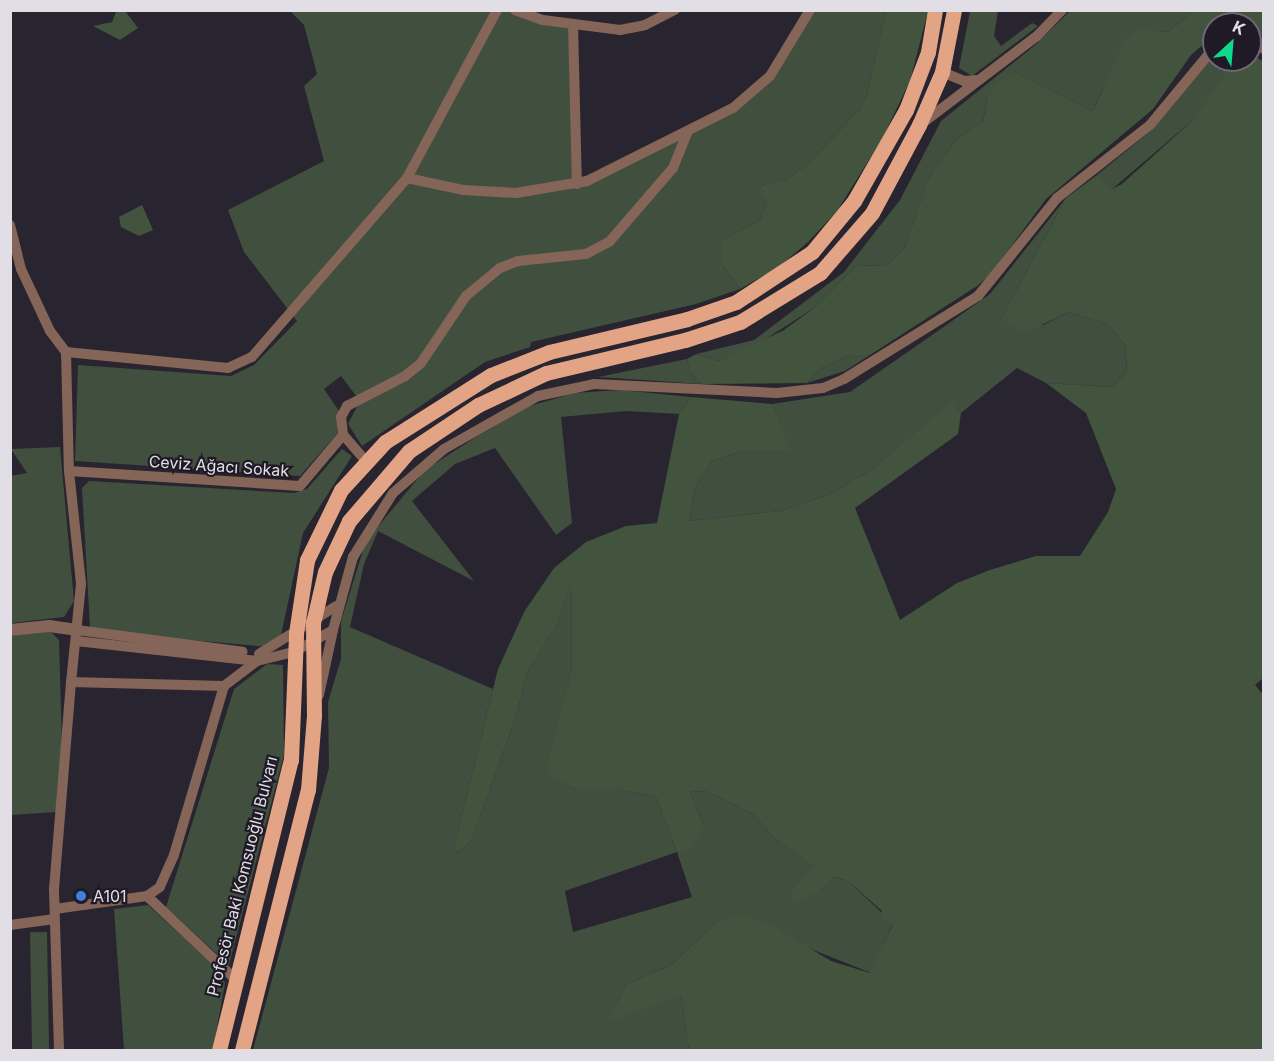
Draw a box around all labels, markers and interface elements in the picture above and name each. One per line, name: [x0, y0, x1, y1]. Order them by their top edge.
north arrow: [1202, 12, 1262, 72]
text: K: [1229, 16, 1249, 39]
street label: Ceviz Ağacı Sokak: [148, 452, 290, 480]
street label: Profesör Baki Komsuoğlu Bulvarı: [203, 754, 281, 998]
place label: A101: [93, 886, 127, 906]
marker: A101: [74, 889, 88, 903]

